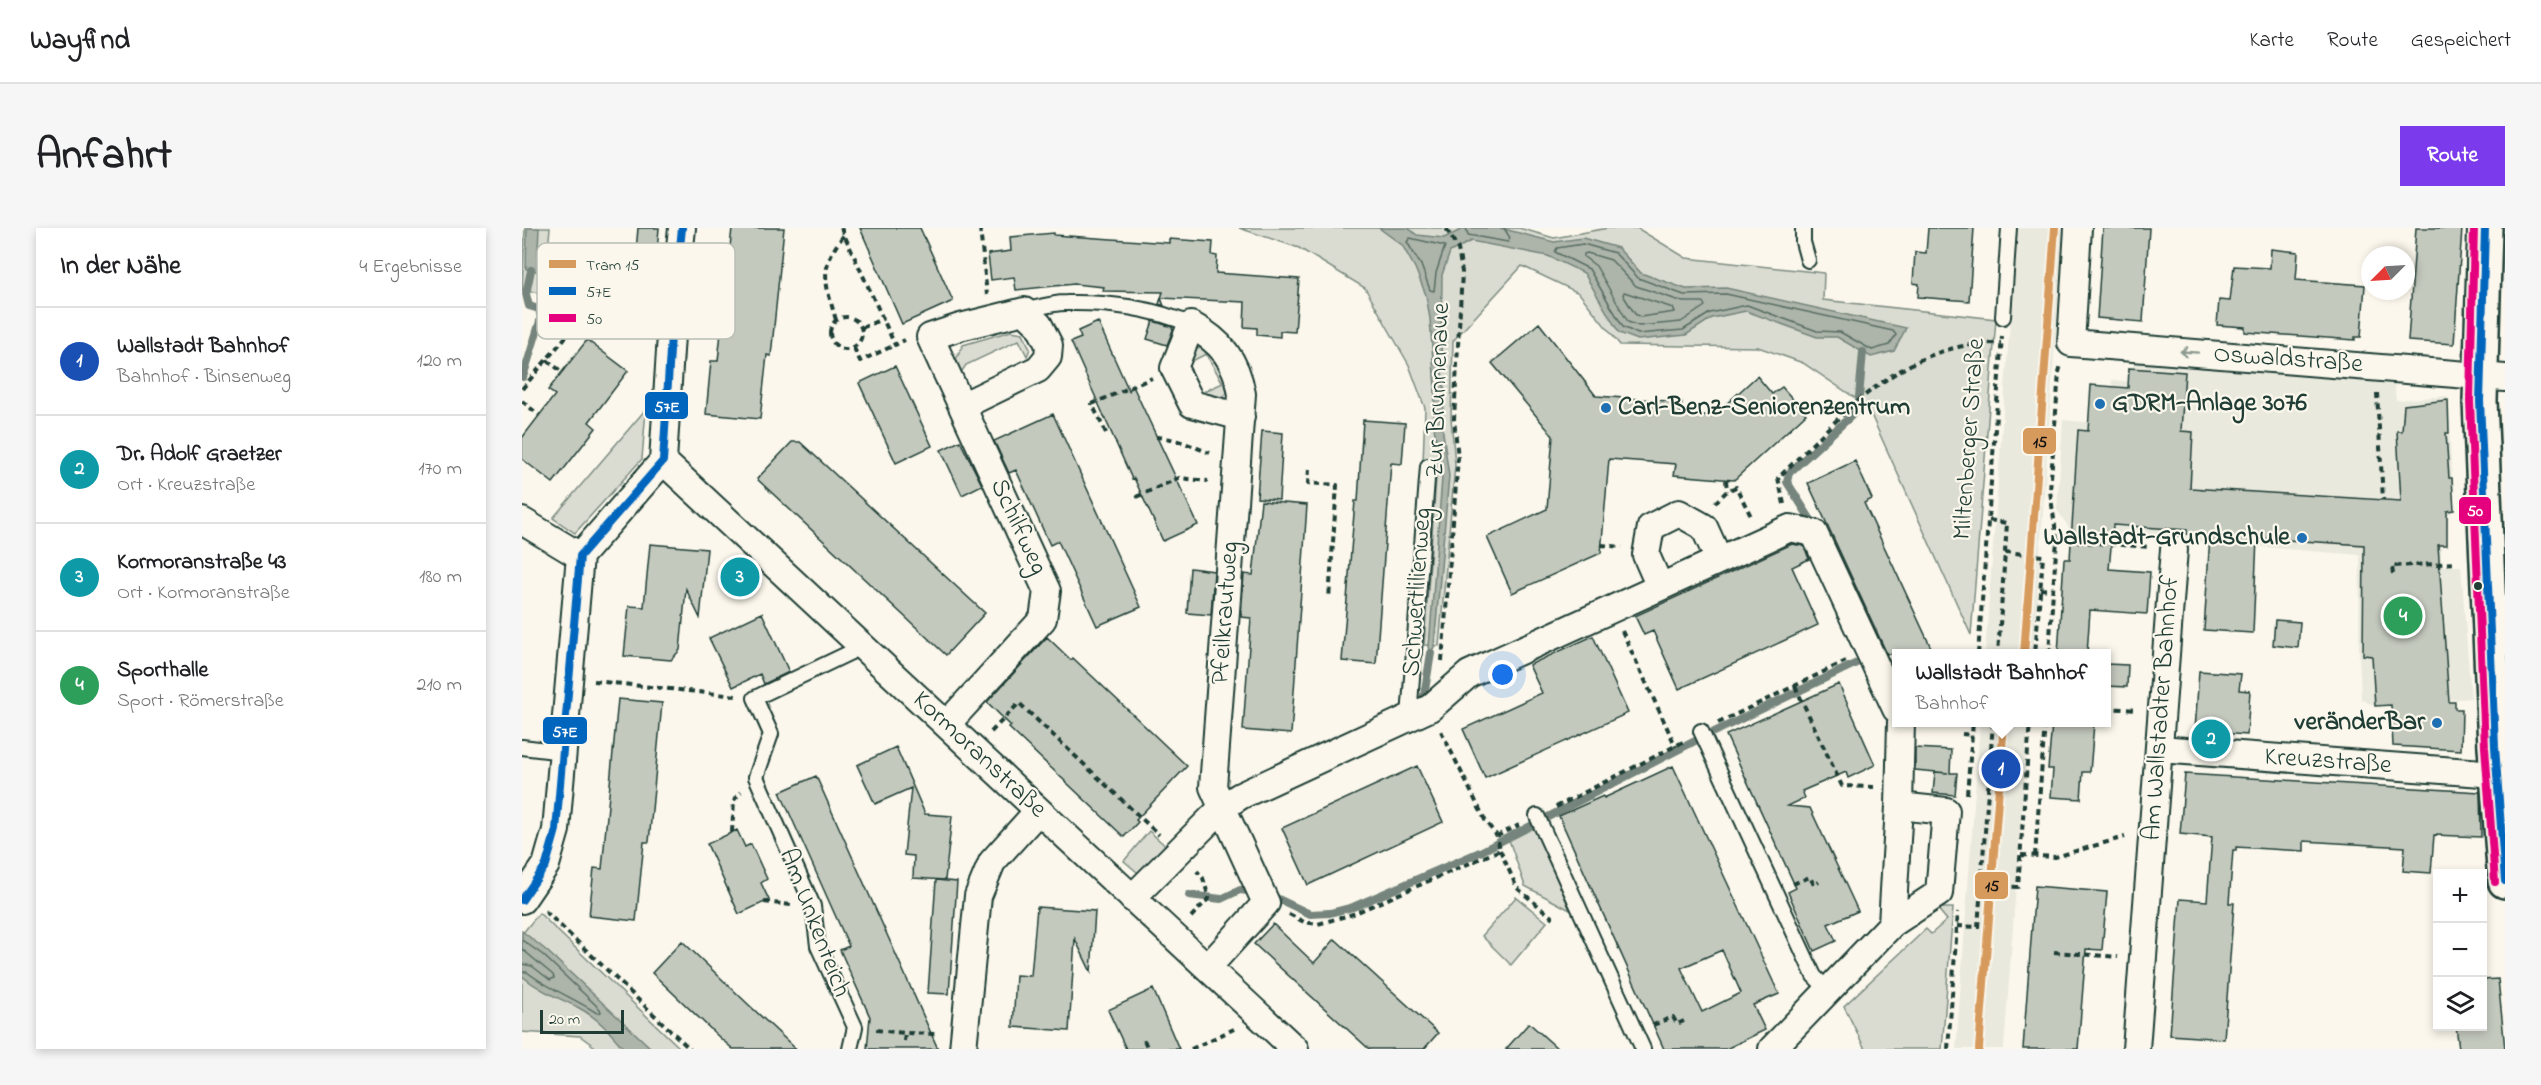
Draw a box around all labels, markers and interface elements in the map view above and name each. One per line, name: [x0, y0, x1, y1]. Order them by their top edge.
text: Wayfind: [30, 21, 130, 62]
text: Karte: [2249, 26, 2294, 56]
text: Route: [2327, 26, 2378, 56]
text: Gespeichert: [2411, 26, 2511, 56]
text: Anfahrt: [36, 126, 172, 187]
button: Route: [2400, 126, 2505, 186]
legend: [537, 243, 735, 339]
north arrow: [2361, 246, 2415, 300]
text: In der Nähe: [60, 248, 181, 286]
text: 4 Ergebnisse: [359, 253, 462, 282]
text: Tram 15: [586, 254, 639, 278]
text: 57E: [586, 281, 611, 305]
street label: Zur Brunnenaue: [1417, 302, 1461, 478]
text: 50: [586, 308, 602, 332]
text: Wallstadt Bahnhof: [117, 331, 289, 363]
street label: Miltenberger Straße: [1944, 336, 1996, 541]
street label: Oswaldstraße: [2212, 336, 2364, 384]
one-way arrow: [2179, 346, 2199, 357]
text: 1: [76, 347, 83, 376]
text: 120 m: [417, 347, 462, 376]
text: Bahnhof · Binsenweg: [117, 363, 291, 392]
place label: GDRM-Anlage 3076: [2112, 385, 2308, 424]
place label: Carl-Benz-Seniorenzentrum: [1618, 389, 1910, 427]
line badge: 57E: [644, 391, 689, 420]
text: 57E: [654, 396, 680, 420]
marker: GDRM-Anlage 3076: [2093, 397, 2107, 411]
marker: Carl-Benz-Seniorenzentrum: [1599, 401, 1613, 415]
line badge: 15: [2022, 427, 2057, 455]
text: 15: [2033, 431, 2048, 455]
text: Dr. Adolf Graetzer: [117, 439, 282, 471]
text: 2: [75, 455, 84, 484]
text: 170 m: [418, 455, 462, 484]
text: Ort · Kreuzstraße: [117, 471, 255, 500]
street label: Schilfweg: [979, 473, 1057, 581]
line badge: 50: [2458, 496, 2492, 525]
text: 50: [2467, 500, 2483, 524]
street label: Schwertlilienweg: [1393, 506, 1443, 678]
place label: Wallstadt-Grundschule: [2043, 519, 2291, 557]
marker: Wallstadt-Grundschule: [2295, 531, 2309, 545]
street label: Pfeilkrautweg: [1202, 540, 1250, 686]
text: Kormoranstraße 43: [117, 547, 286, 579]
pin: 3: [720, 554, 760, 600]
text: 3: [75, 563, 84, 592]
text: 180 m: [419, 563, 462, 592]
street label: Am Wallstadter Bahnhof: [2134, 573, 2190, 842]
text: Ort · Kormoranstraße: [117, 579, 290, 608]
unlabelled marker: [2472, 580, 2484, 592]
pin: 4: [2384, 594, 2422, 638]
popup: [1892, 649, 2111, 727]
text: Sporthalle: [117, 655, 208, 687]
text: Wallstadt Bahnhof: [1915, 658, 2088, 690]
your location: [1488, 660, 1517, 689]
text: 4: [75, 671, 84, 700]
text: 210 m: [417, 671, 462, 700]
street label: Kormoranstraße: [903, 682, 1055, 828]
text: Sport · Römerstraße: [117, 687, 284, 716]
text: Bahnhof: [1915, 690, 1988, 719]
place label: veränderBar: [2294, 704, 2426, 742]
line badge: 57E: [542, 716, 588, 745]
pin: 2: [2192, 716, 2230, 762]
marker: veränderBar: [2430, 716, 2444, 730]
text: 57E: [552, 721, 578, 745]
street label: Kreuzstraße: [2263, 739, 2393, 785]
pin: 1: [1982, 746, 2020, 792]
street label: Am Unkenteich: [768, 843, 860, 1003]
map controls: [2433, 869, 2487, 1031]
button: +: [2433, 869, 2487, 923]
line badge: 15: [1974, 871, 2009, 900]
text: 15: [1985, 875, 2000, 899]
button: −: [2433, 923, 2487, 977]
button: layers: [2433, 977, 2487, 1031]
scale bar: [540, 1007, 624, 1034]
text: 20 m: [549, 1008, 580, 1032]

